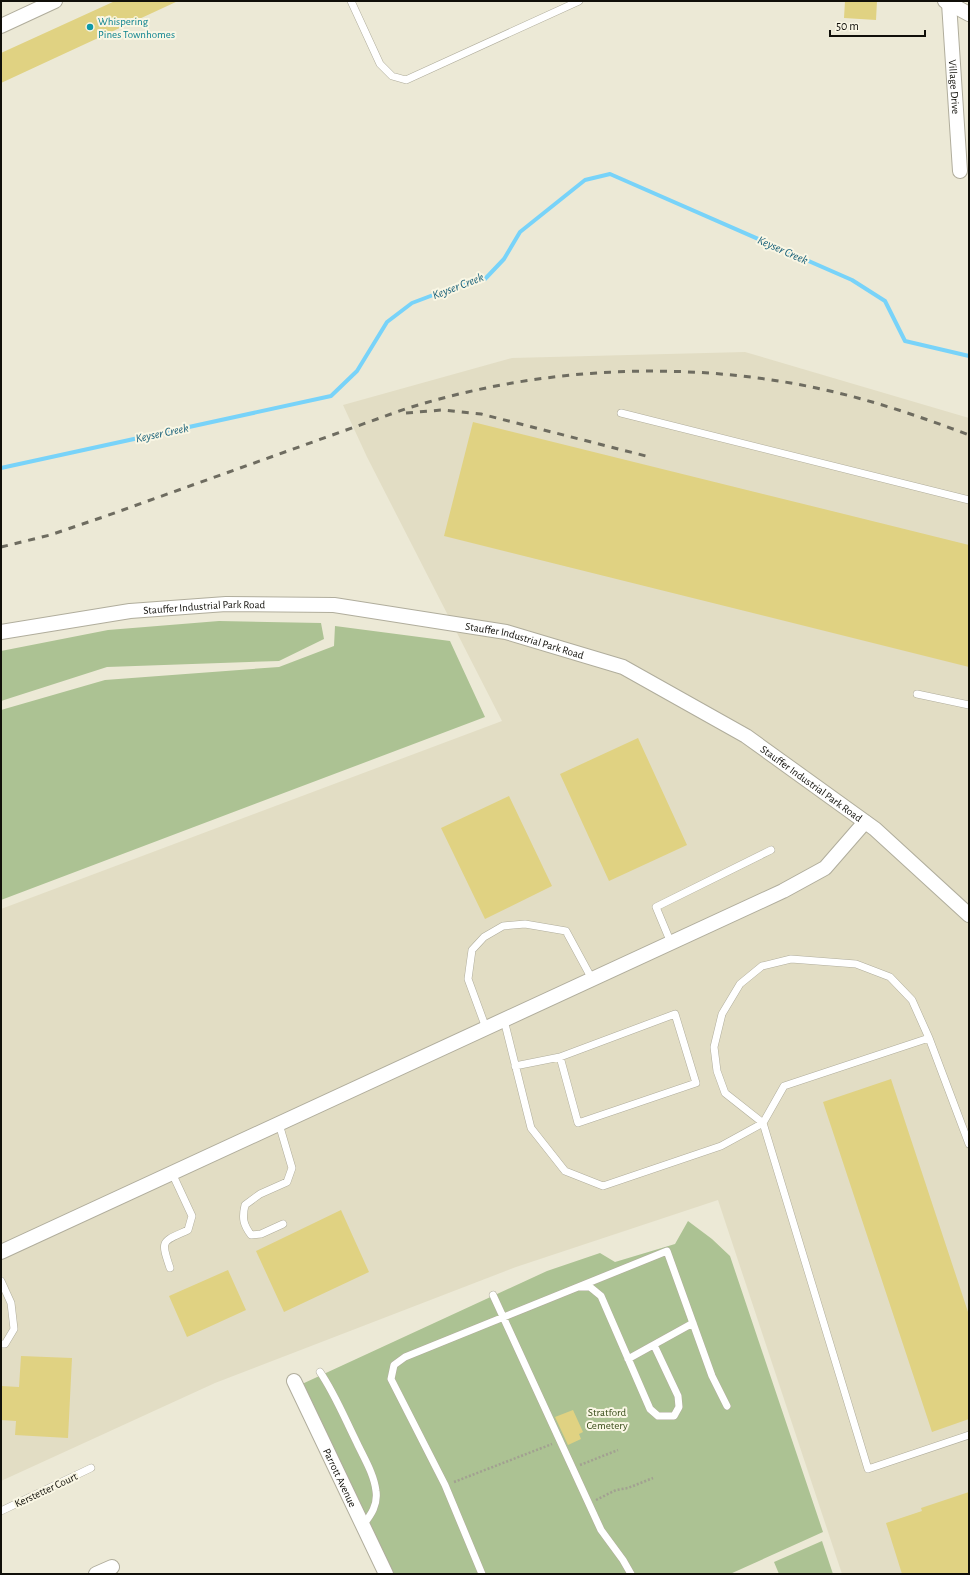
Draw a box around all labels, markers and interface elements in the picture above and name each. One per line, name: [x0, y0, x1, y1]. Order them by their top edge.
scale bar: [830, 12, 925, 38]
place label: Whispering Pines Townhomes: [98, 16, 175, 40]
text: 50 m: [836, 20, 859, 32]
marker: Whispering Pines Townhomes: [85, 22, 95, 32]
street label: Village Drive: [947, 59, 962, 114]
water label: Keyser Creek: [756, 234, 810, 267]
water label: Keyser Creek: [431, 271, 486, 301]
water label: Keyser Creek: [134, 421, 190, 444]
street label: Stauffer Industrial Park Road: [143, 598, 266, 616]
street label: Stauffer Industrial Park Road: [464, 620, 586, 661]
street label: Stauffer Industrial Park Road: [759, 743, 865, 824]
park label: Stratford Cemetery: [586, 1407, 628, 1431]
street label: Parrott Avenue: [321, 1446, 359, 1509]
street label: Kerstetter Court: [13, 1471, 79, 1509]

